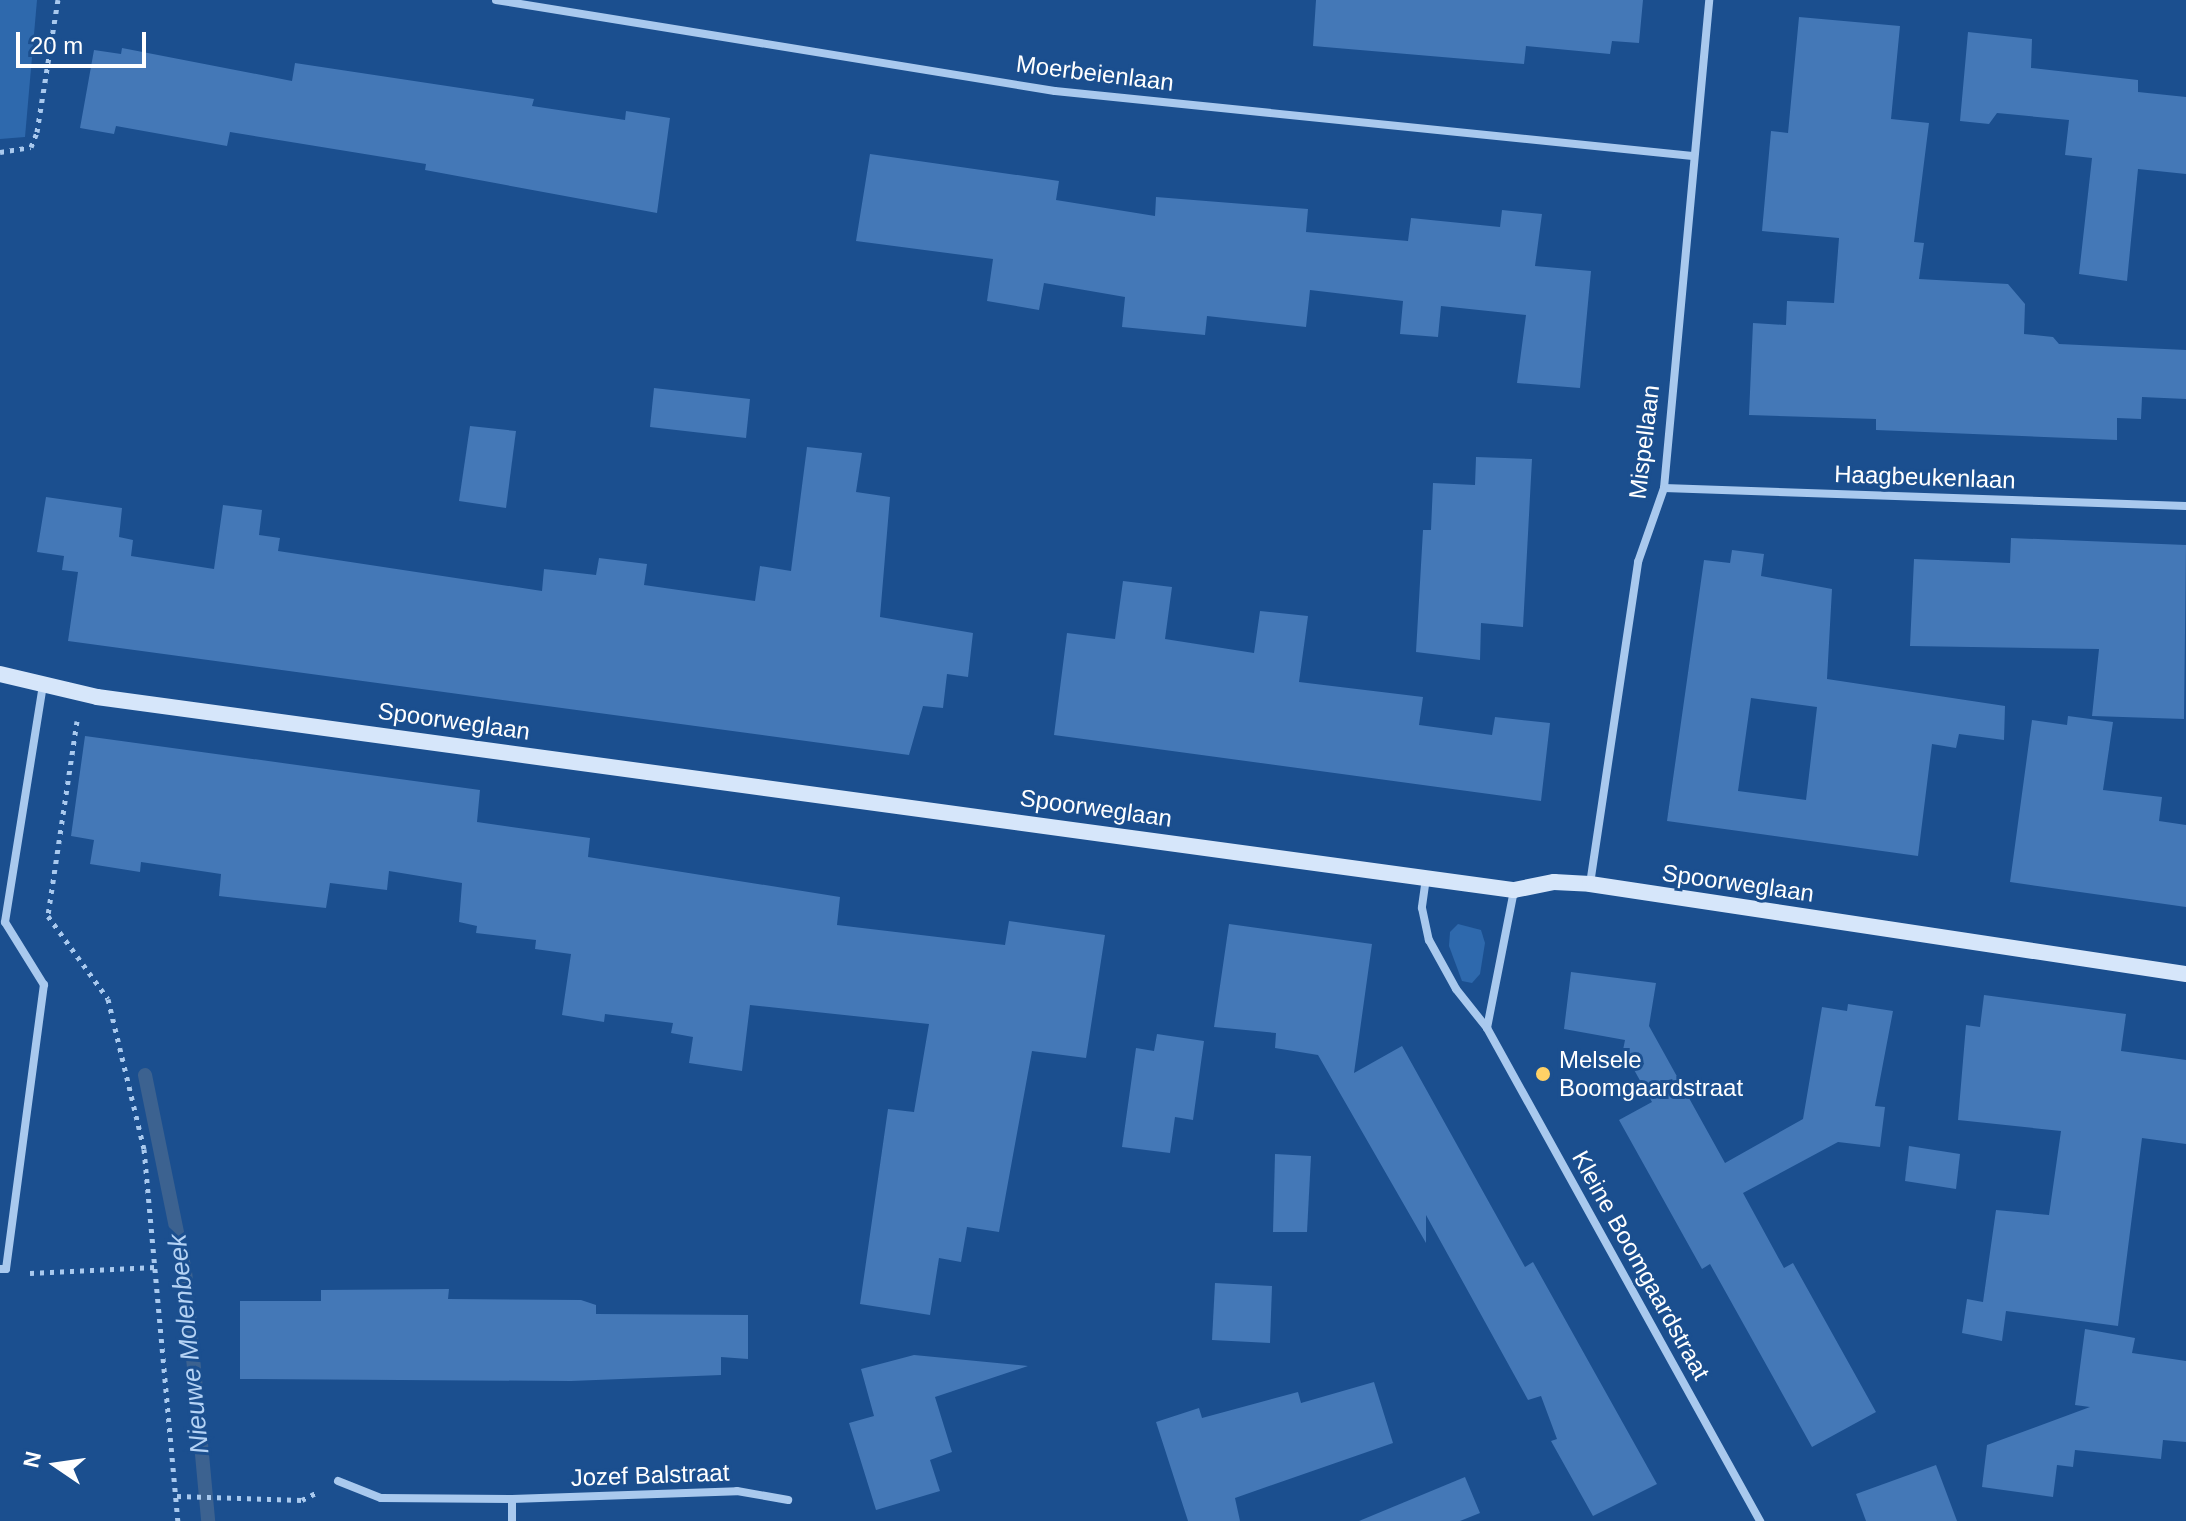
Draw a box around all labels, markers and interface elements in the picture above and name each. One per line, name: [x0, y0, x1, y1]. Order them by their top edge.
scale bar: [20, 16, 150, 66]
text: 20 m: [30, 32, 83, 59]
street label: Moerbeienlaan: [1014, 49, 1176, 97]
street label: Mispellaan: [1623, 383, 1665, 501]
street label: Haagbeukenlaan: [1834, 459, 2016, 495]
street label: Spoorweglaan: [376, 696, 532, 746]
street label: Spoorweglaan: [1018, 783, 1174, 833]
street label: Spoorweglaan: [1660, 858, 1816, 908]
place label: Melsele Boomgaardstraat: [1559, 1046, 1743, 1102]
marker: Melsele Boomgaardstraat: [1534, 1065, 1552, 1083]
street label: Kleine Boomgaardstraat: [1566, 1145, 1716, 1385]
water label: Nieuwe Molenbeek: [162, 1232, 216, 1456]
north arrow: [16, 1425, 96, 1505]
text: N: [18, 1449, 46, 1470]
street label: Jozef Balstraat: [570, 1458, 730, 1492]

